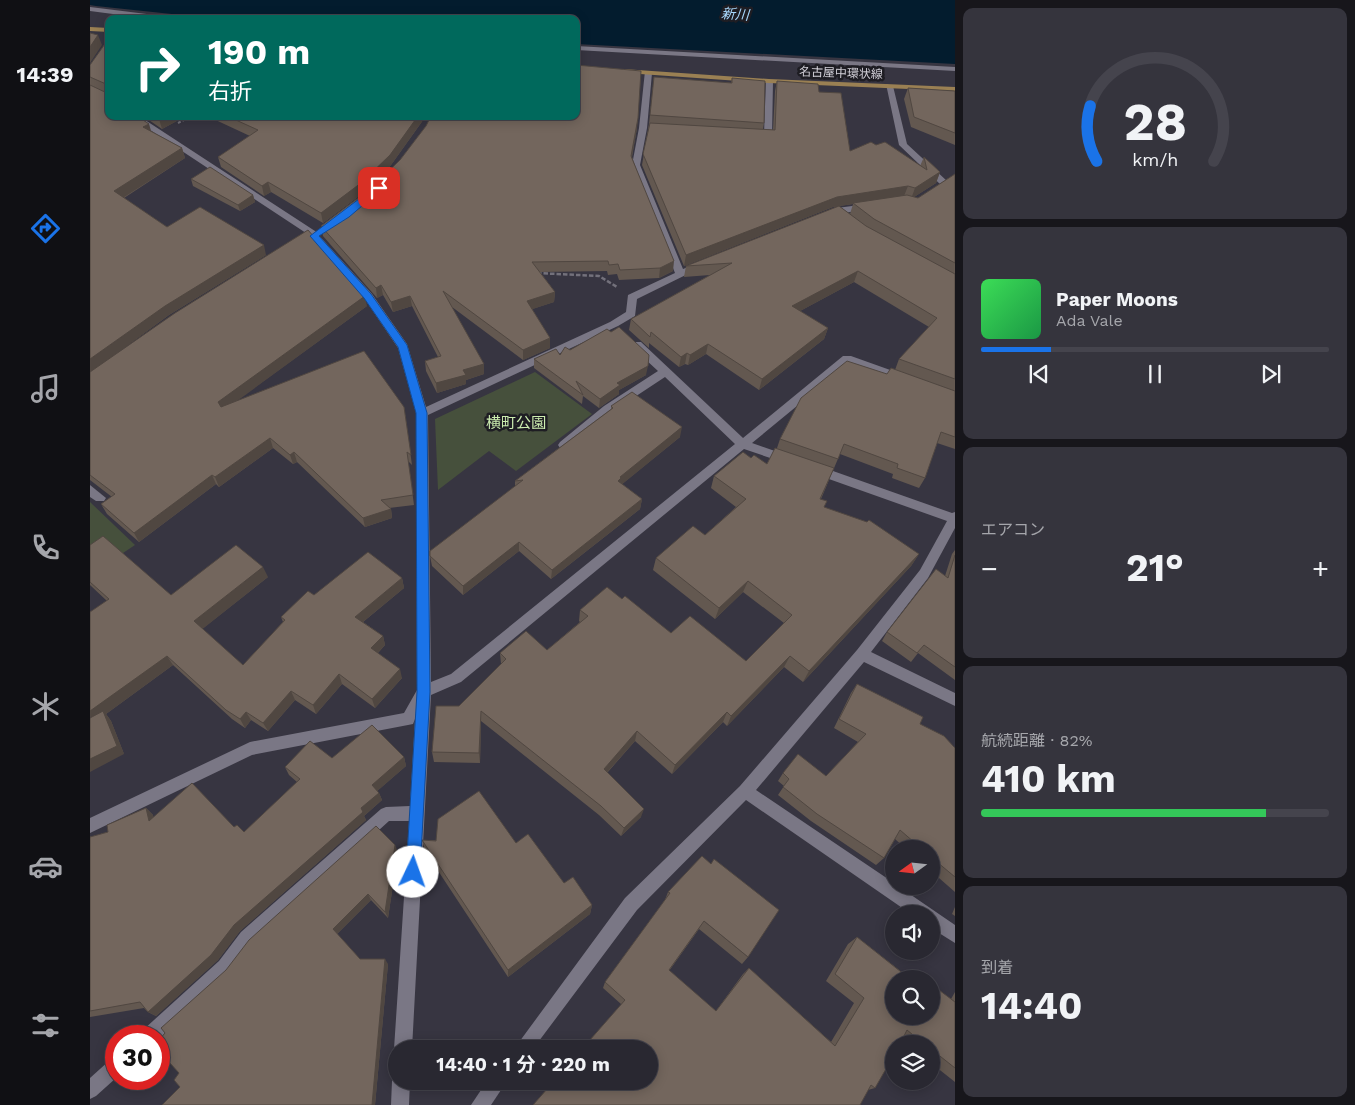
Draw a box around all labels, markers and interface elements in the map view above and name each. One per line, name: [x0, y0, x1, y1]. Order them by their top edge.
water label: 新川: [720, 5, 752, 23]
text: 190 m: [208, 31, 310, 73]
icon: right: [125, 35, 190, 100]
text: 14:39: [17, 62, 73, 87]
street label: 名古屋中環状線: [799, 65, 883, 81]
text: 右折: [208, 79, 252, 104]
text: 28: [1123, 92, 1187, 153]
text: km/h: [1132, 149, 1178, 170]
pin: [358, 167, 400, 209]
icon: arrive: [365, 174, 393, 202]
icon: directions: [28, 211, 63, 246]
text: Paper Moons: [1056, 288, 1178, 311]
text: Ada Vale: [1056, 311, 1123, 330]
icon: previous: [1025, 360, 1053, 388]
icon: pause: [1141, 360, 1169, 388]
icon: next: [1257, 360, 1285, 388]
icon: music: [28, 371, 63, 406]
park label: 横町公園: [486, 414, 546, 432]
text: エアコン: [981, 520, 1045, 539]
icon: phone: [28, 530, 63, 565]
text: 21°: [1126, 546, 1184, 590]
text: −: [981, 552, 998, 585]
text: +: [1312, 552, 1329, 585]
icon: climate: [28, 689, 63, 724]
text: 航続距離 · 82%: [981, 731, 1092, 750]
text: 410 km: [981, 757, 1116, 801]
north arrow: [885, 840, 940, 895]
map controls: [885, 840, 940, 1090]
position arrow: [386, 845, 438, 897]
icon: car: [28, 849, 63, 884]
button: sound: [885, 905, 940, 960]
text: 到着: [981, 958, 1013, 977]
button: search: [885, 970, 940, 1025]
text: 14:40: [981, 984, 1082, 1028]
icon: filters: [28, 1008, 63, 1043]
speed limit sign: 30: [105, 1025, 170, 1090]
button: layers: [885, 1035, 940, 1090]
text: 14:40 · 1 分 · 220 m: [436, 1053, 610, 1076]

